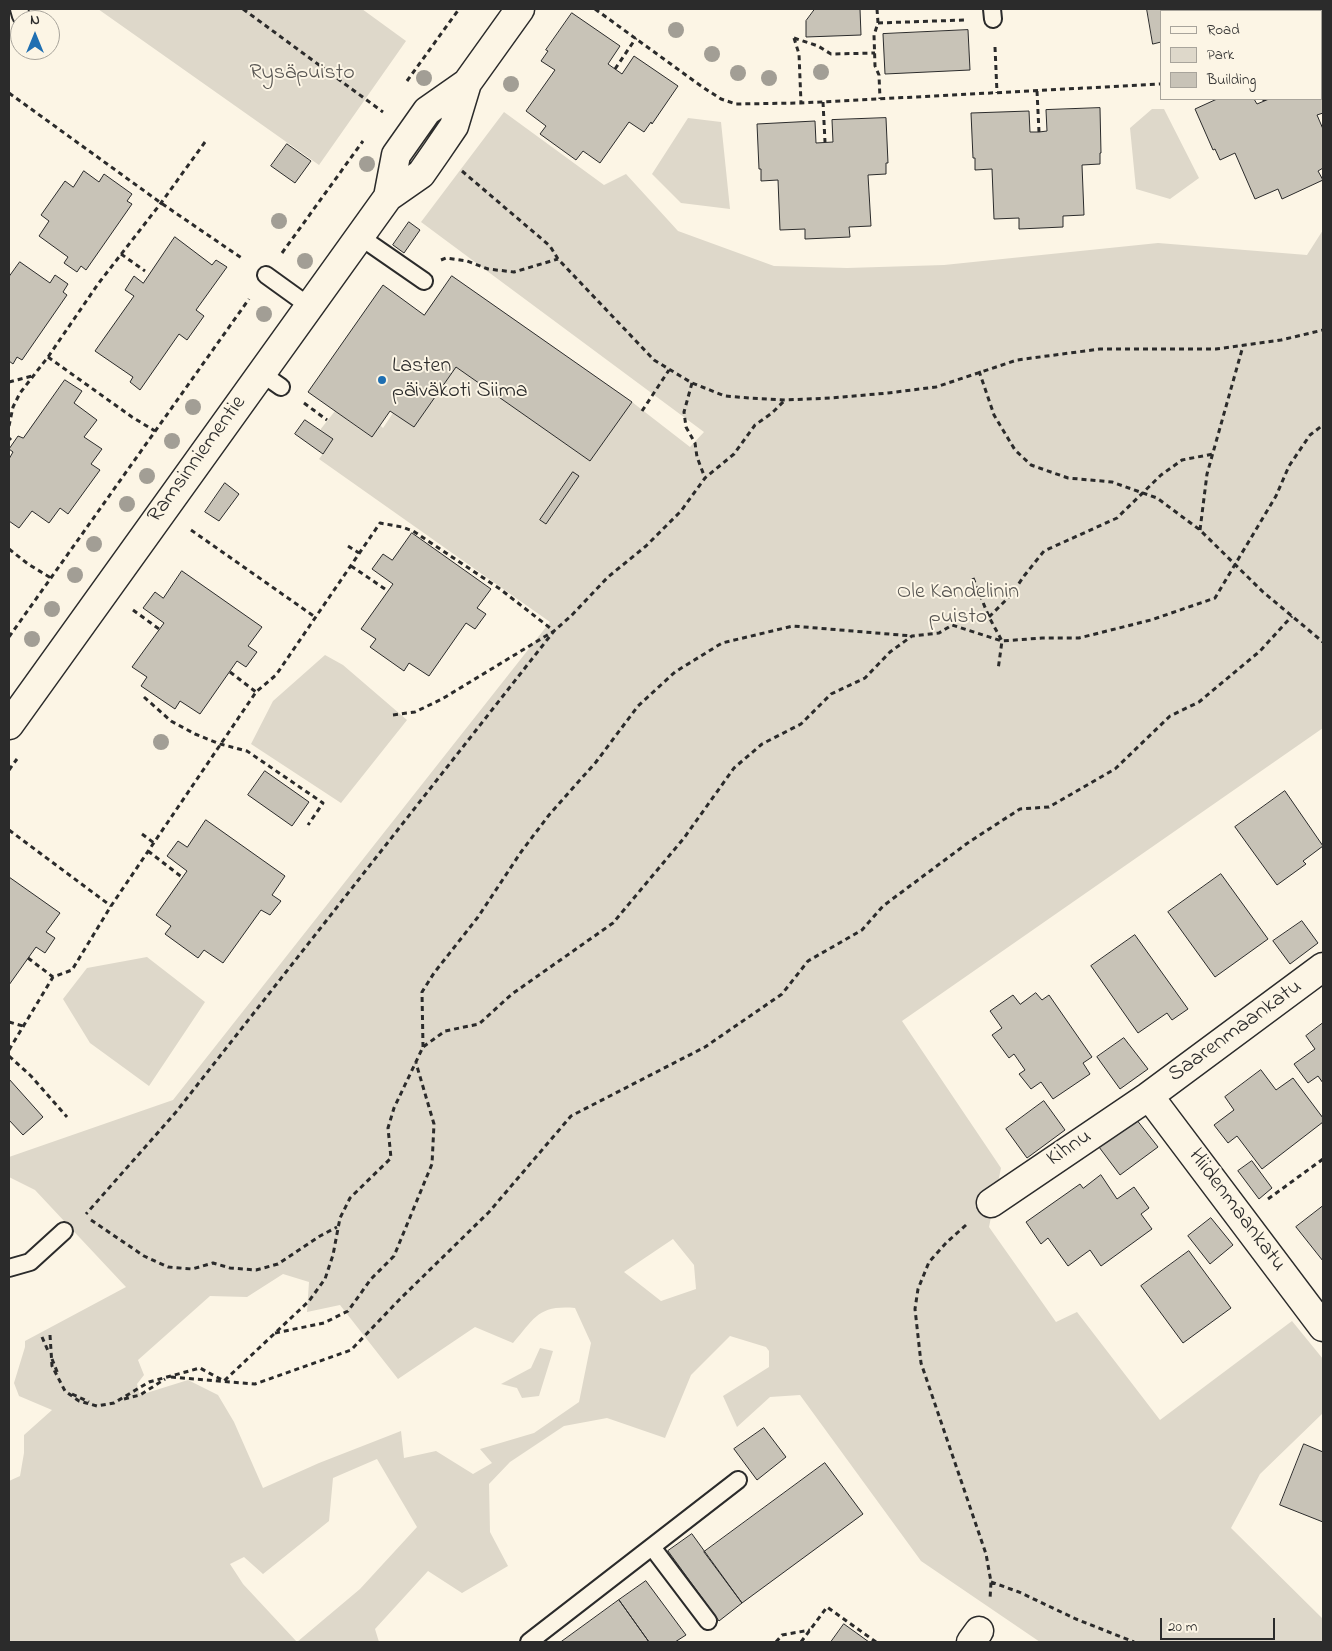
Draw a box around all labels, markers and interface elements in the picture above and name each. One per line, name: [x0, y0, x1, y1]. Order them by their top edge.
north arrow: [10, 10, 60, 60]
text: N: [30, 10, 40, 31]
legend: [1160, 10, 1322, 100]
text: Road: [1207, 19, 1240, 41]
text: Park: [1207, 44, 1234, 66]
park label: Rysäpuisto: [249, 61, 355, 87]
text: Building: [1207, 69, 1256, 91]
place label: Lasten päiväkoti Siima: [392, 354, 528, 406]
marker: Lasten päiväkoti Siima: [376, 374, 388, 386]
street label: Ramsinniementie: [143, 391, 253, 529]
park label: Ole Kandelinin puisto: [897, 580, 1019, 632]
street label: Saarenmaankatu: [1164, 975, 1308, 1089]
street label: Kihnu: [1043, 1125, 1097, 1173]
street label: Hiidenmaankatu: [1181, 1144, 1291, 1278]
scale bar: [1162, 1608, 1277, 1640]
text: 20 m: [1168, 1616, 1197, 1638]

